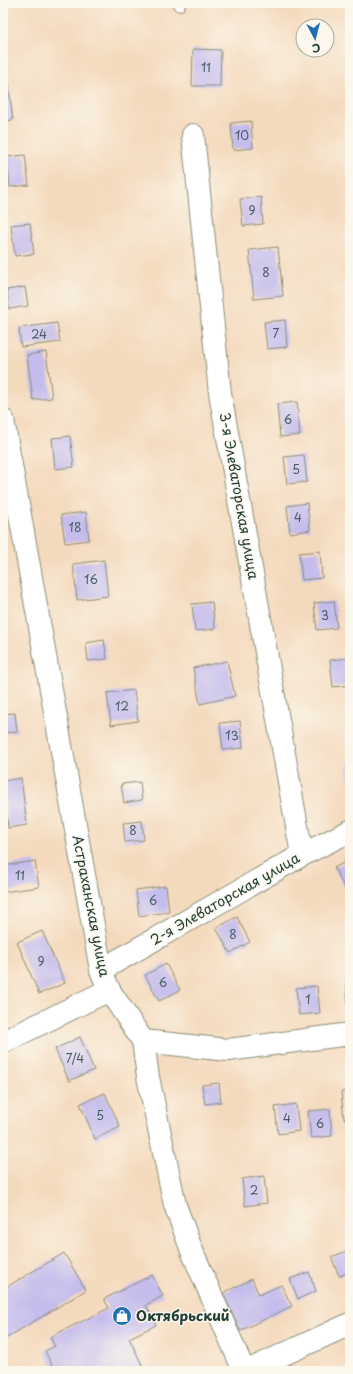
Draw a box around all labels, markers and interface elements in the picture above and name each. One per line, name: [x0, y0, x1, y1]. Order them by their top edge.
north arrow: [295, 18, 335, 58]
text: С: [311, 39, 321, 57]
house number: 11: [201, 58, 211, 76]
house number: 10: [235, 126, 249, 144]
house number: 9: [248, 201, 256, 219]
house number: 8: [262, 263, 270, 281]
house number: 7: [273, 324, 280, 342]
house number: 24: [31, 325, 47, 343]
house number: 6: [284, 410, 292, 428]
street label: 3-я Элеваторская улица: [214, 411, 265, 581]
house number: 5: [292, 460, 300, 478]
house number: 4: [294, 508, 302, 526]
house number: 18: [69, 518, 81, 536]
house number: 16: [84, 570, 98, 588]
house number: 3: [321, 606, 329, 624]
house number: 12: [115, 697, 129, 715]
house number: 13: [225, 726, 239, 744]
house number: 8: [129, 821, 137, 839]
street label: Астраханская улица: [67, 833, 116, 979]
street label: 2-я Элеваторская улица: [146, 847, 304, 950]
house number: 11: [15, 866, 25, 884]
house number: 6: [149, 891, 157, 909]
house number: 8: [229, 925, 237, 943]
house number: 9: [37, 952, 45, 970]
house number: 6: [159, 973, 167, 991]
house number: 1: [305, 990, 311, 1008]
house number: 7/4: [66, 1049, 84, 1067]
house number: 5: [96, 1106, 104, 1124]
house number: 4: [283, 1109, 291, 1127]
house number: 6: [316, 1114, 324, 1132]
house number: 2: [250, 1181, 258, 1199]
shop icon: Октябрьский: [111, 1305, 133, 1327]
place label: Октябрьский: [136, 1305, 230, 1326]

